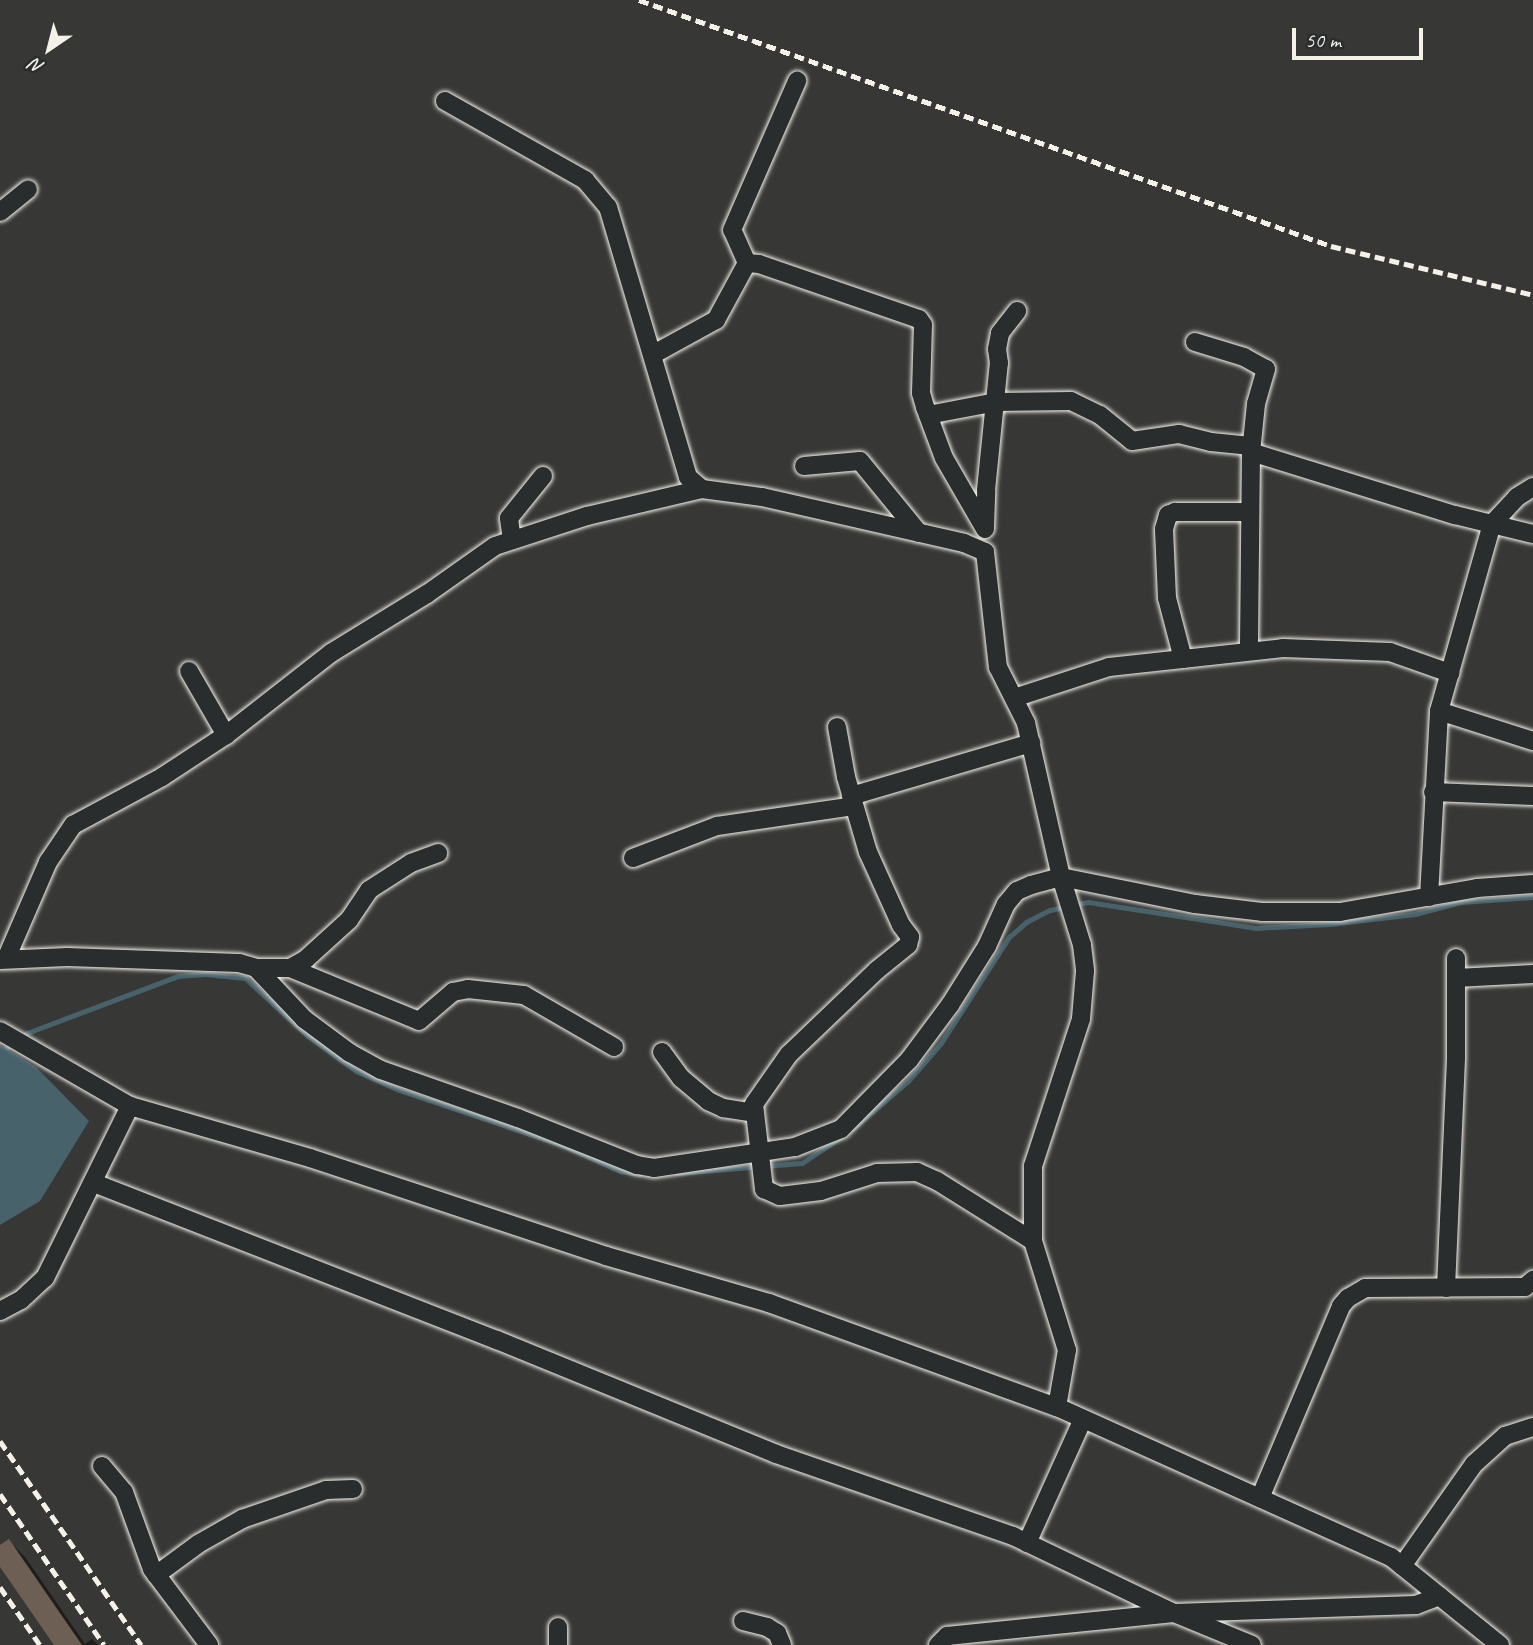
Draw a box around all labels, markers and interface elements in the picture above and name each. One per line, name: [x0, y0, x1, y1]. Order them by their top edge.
north arrow: [14, 14, 84, 84]
scale bar: [1295, 14, 1426, 58]
text: 50 m: [1305, 27, 1341, 53]
text: N: [25, 53, 49, 79]

